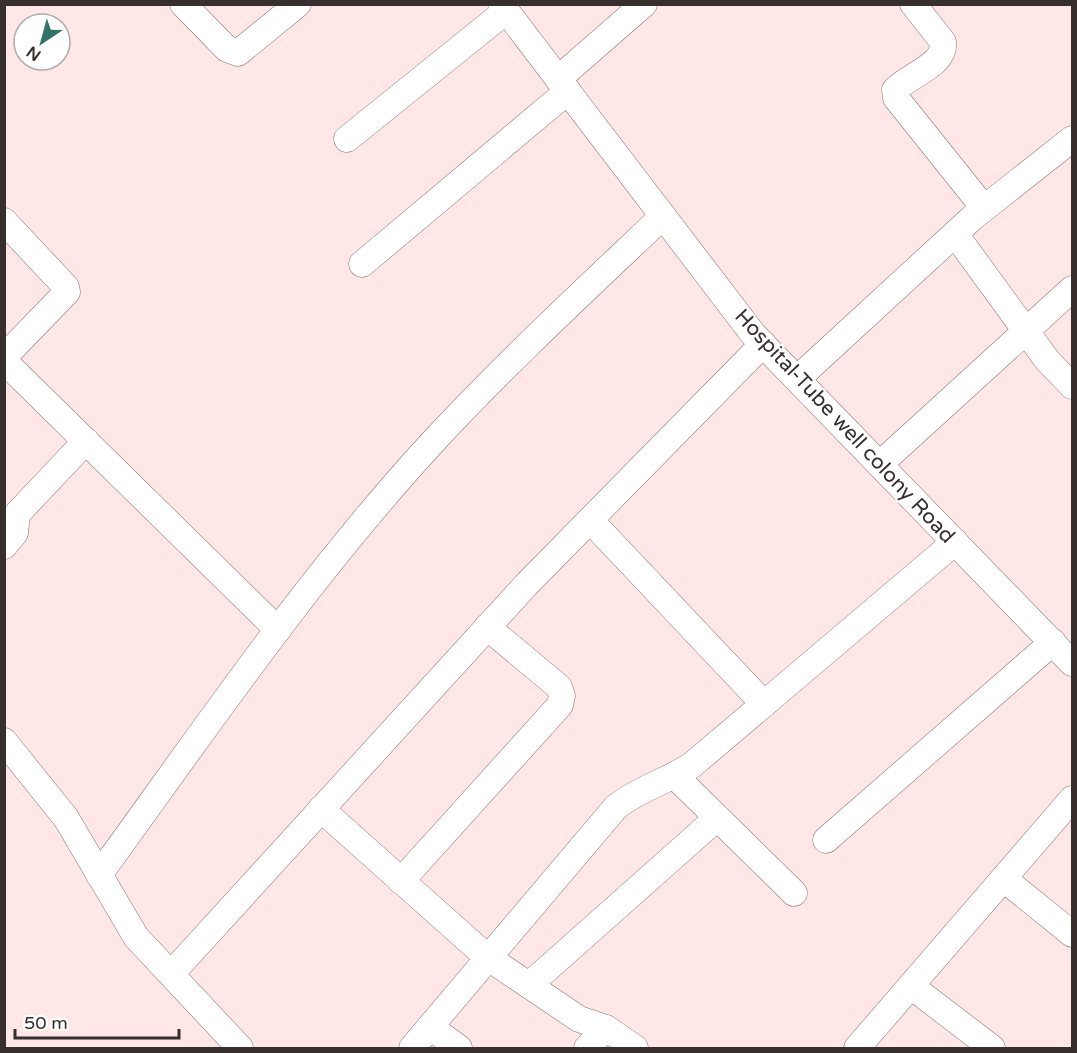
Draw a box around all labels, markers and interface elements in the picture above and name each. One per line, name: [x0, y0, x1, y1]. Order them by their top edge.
north arrow: [12, 12, 72, 72]
text: N: [23, 41, 45, 65]
street label: Hospital-Tube well colony Road: [729, 304, 960, 549]
scale bar: [15, 1002, 178, 1040]
text: 50 m: [24, 1012, 68, 1034]

